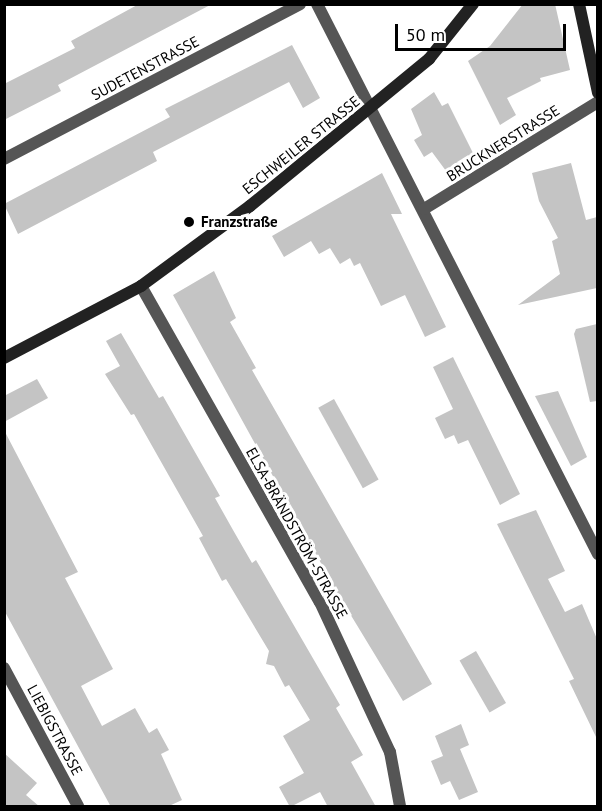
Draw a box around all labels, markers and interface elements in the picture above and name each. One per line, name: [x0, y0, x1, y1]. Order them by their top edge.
scale bar: [398, 12, 569, 50]
text: 50 m: [406, 23, 445, 46]
street label: SUDETENSTRASSE: [88, 32, 202, 104]
street label: ESCHWEILER STRASSE: [239, 92, 363, 198]
street label: BRUCKNERSTRASSE: [443, 101, 563, 185]
place label: Franzstraße: [201, 213, 278, 231]
marker: Franzstraße: [182, 215, 196, 229]
street label: ELSA-BRÄNDSTRÖM-STRASSE: [242, 444, 352, 622]
street label: LIEBIGSTRASSE: [24, 682, 86, 778]

